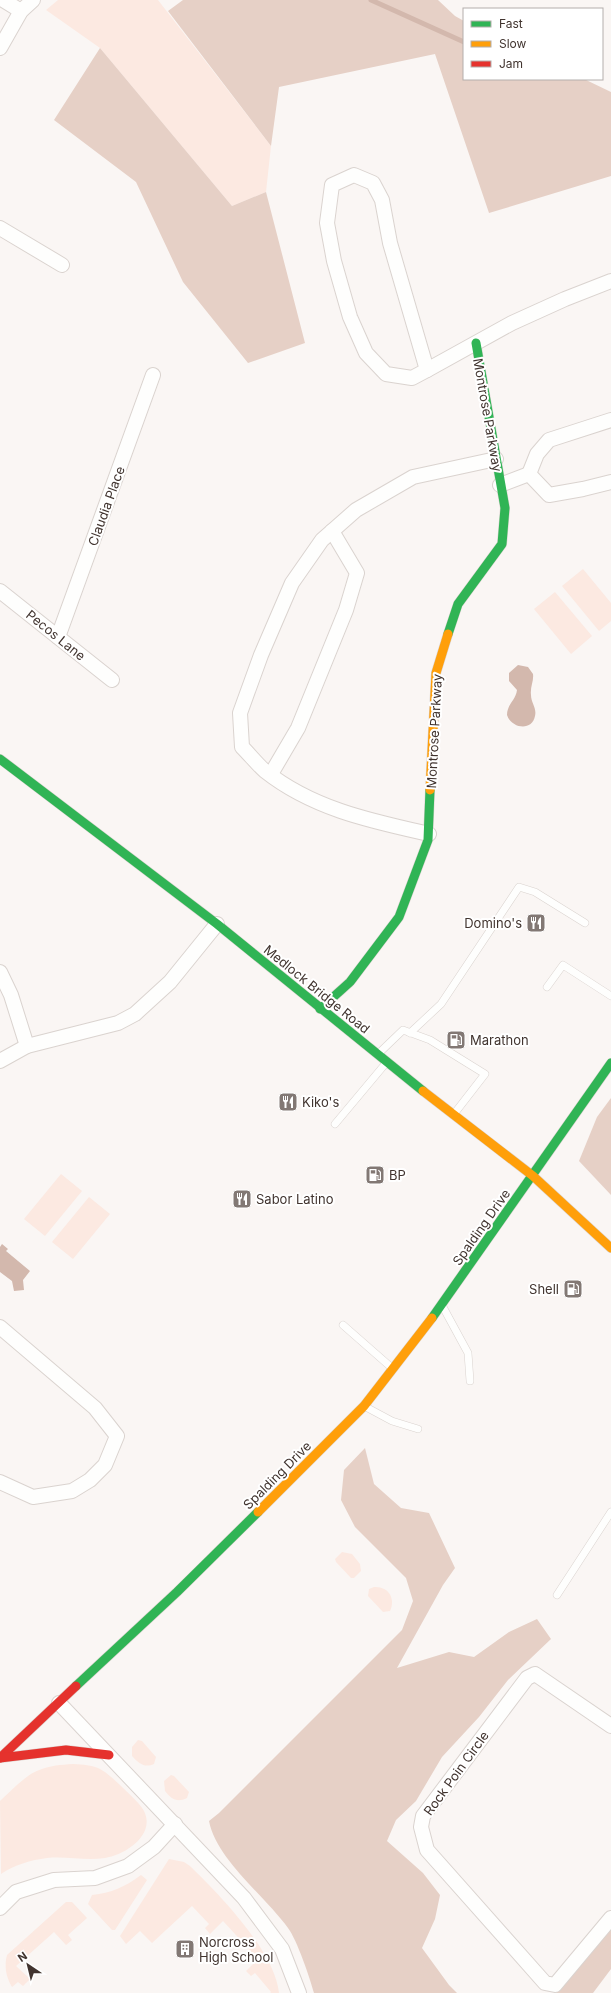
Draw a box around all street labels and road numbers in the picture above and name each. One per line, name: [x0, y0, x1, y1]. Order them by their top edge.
street label: Montrose Parkway: [470, 357, 506, 473]
street label: Claudia Place: [84, 464, 128, 548]
street label: Pecos Lane: [23, 606, 89, 664]
street label: Montrose Parkway: [423, 673, 445, 789]
street label: Medlock Bridge Road: [261, 941, 373, 1037]
street label: Spalding Drive: [449, 1186, 513, 1268]
street label: Spalding Drive: [240, 1438, 314, 1512]
street label: Rock Poin Circle: [420, 1728, 492, 1818]

